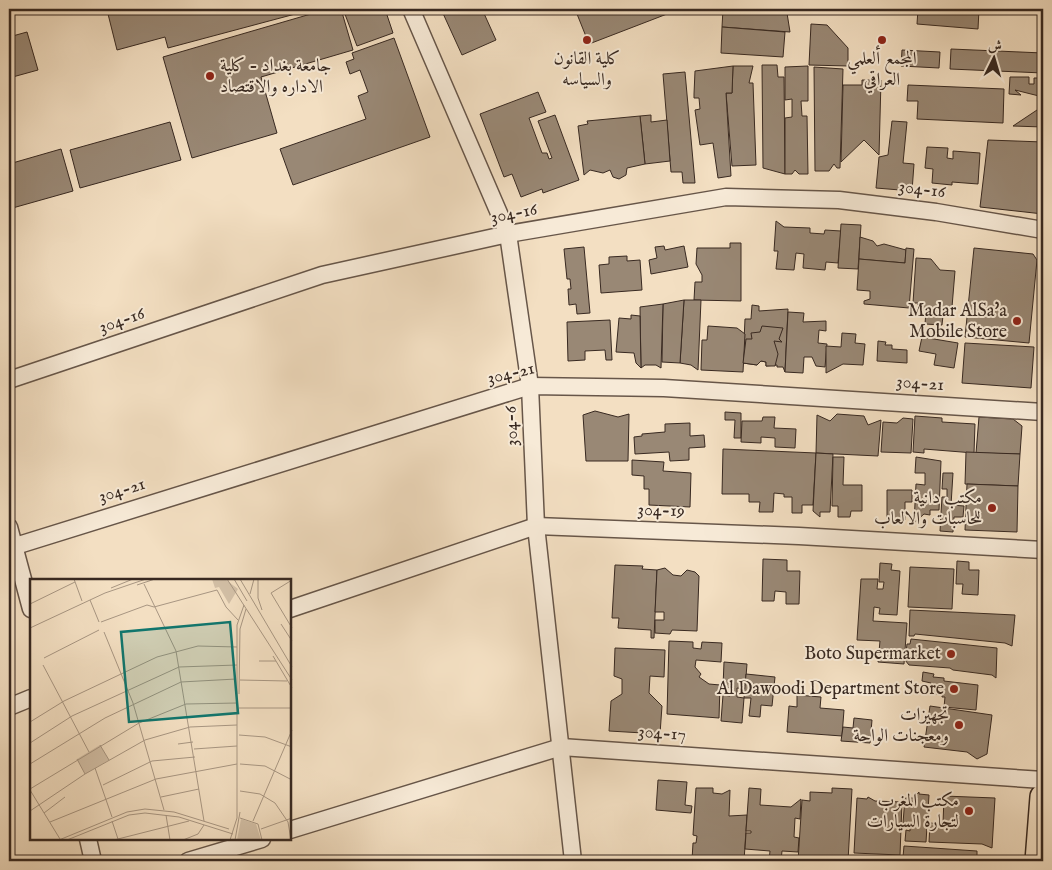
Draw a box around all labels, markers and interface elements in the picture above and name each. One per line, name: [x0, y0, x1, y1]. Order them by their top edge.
north arrow: [970, 32, 1020, 82]
marker: كلية القانون والسياسه: [581, 34, 593, 46]
marker: المجمع ألعلمي العراقي: [876, 34, 888, 46]
text: ش: [987, 36, 1003, 56]
place label: المجمع ألعلمي العراقي: [847, 45, 917, 94]
place label: كلية القانون والسياسه: [553, 48, 621, 92]
place label: جامعة بغداد - كلية الاداره والاقتصاد: [220, 55, 331, 99]
marker: جامعة بغداد - كلية الاداره والاقتصاد: [204, 70, 216, 82]
street label: 304-16: [897, 176, 947, 204]
street label: 304-16: [489, 198, 540, 230]
place label: Madar AlSa'a Mobile Store: [908, 300, 1007, 344]
street label: 304-16: [96, 302, 148, 340]
marker: Madar AlSa'a Mobile Store: [1011, 315, 1023, 327]
street label: 304-21: [485, 357, 537, 391]
street label: 304-21: [895, 371, 945, 397]
street label: 304-6: [500, 405, 524, 447]
street label: 304-21: [96, 473, 148, 509]
place label: مكتب دانية للحاسبات والالعاب: [874, 487, 982, 531]
street label: 304-19: [637, 499, 685, 523]
marker: مكتب دانية للحاسبات والالعاب: [986, 502, 998, 514]
inset map: [30, 579, 291, 840]
place label: Boto Supermarket: [804, 643, 941, 666]
marker: Boto Supermarket: [945, 648, 957, 660]
place label: Al Dawoodi Department Store: [716, 678, 944, 701]
marker: Al Dawoodi Department Store: [948, 683, 960, 695]
place label: تجهيزات ومعجنات الواحة: [853, 704, 949, 748]
marker: تجهيزات ومعجنات الواحة: [953, 719, 965, 731]
street label: 304-17: [637, 721, 687, 747]
place label: مكتب المغرب لتجارة السيارات: [866, 790, 959, 834]
marker: مكتب المغرب لتجارة السيارات: [963, 805, 975, 817]

